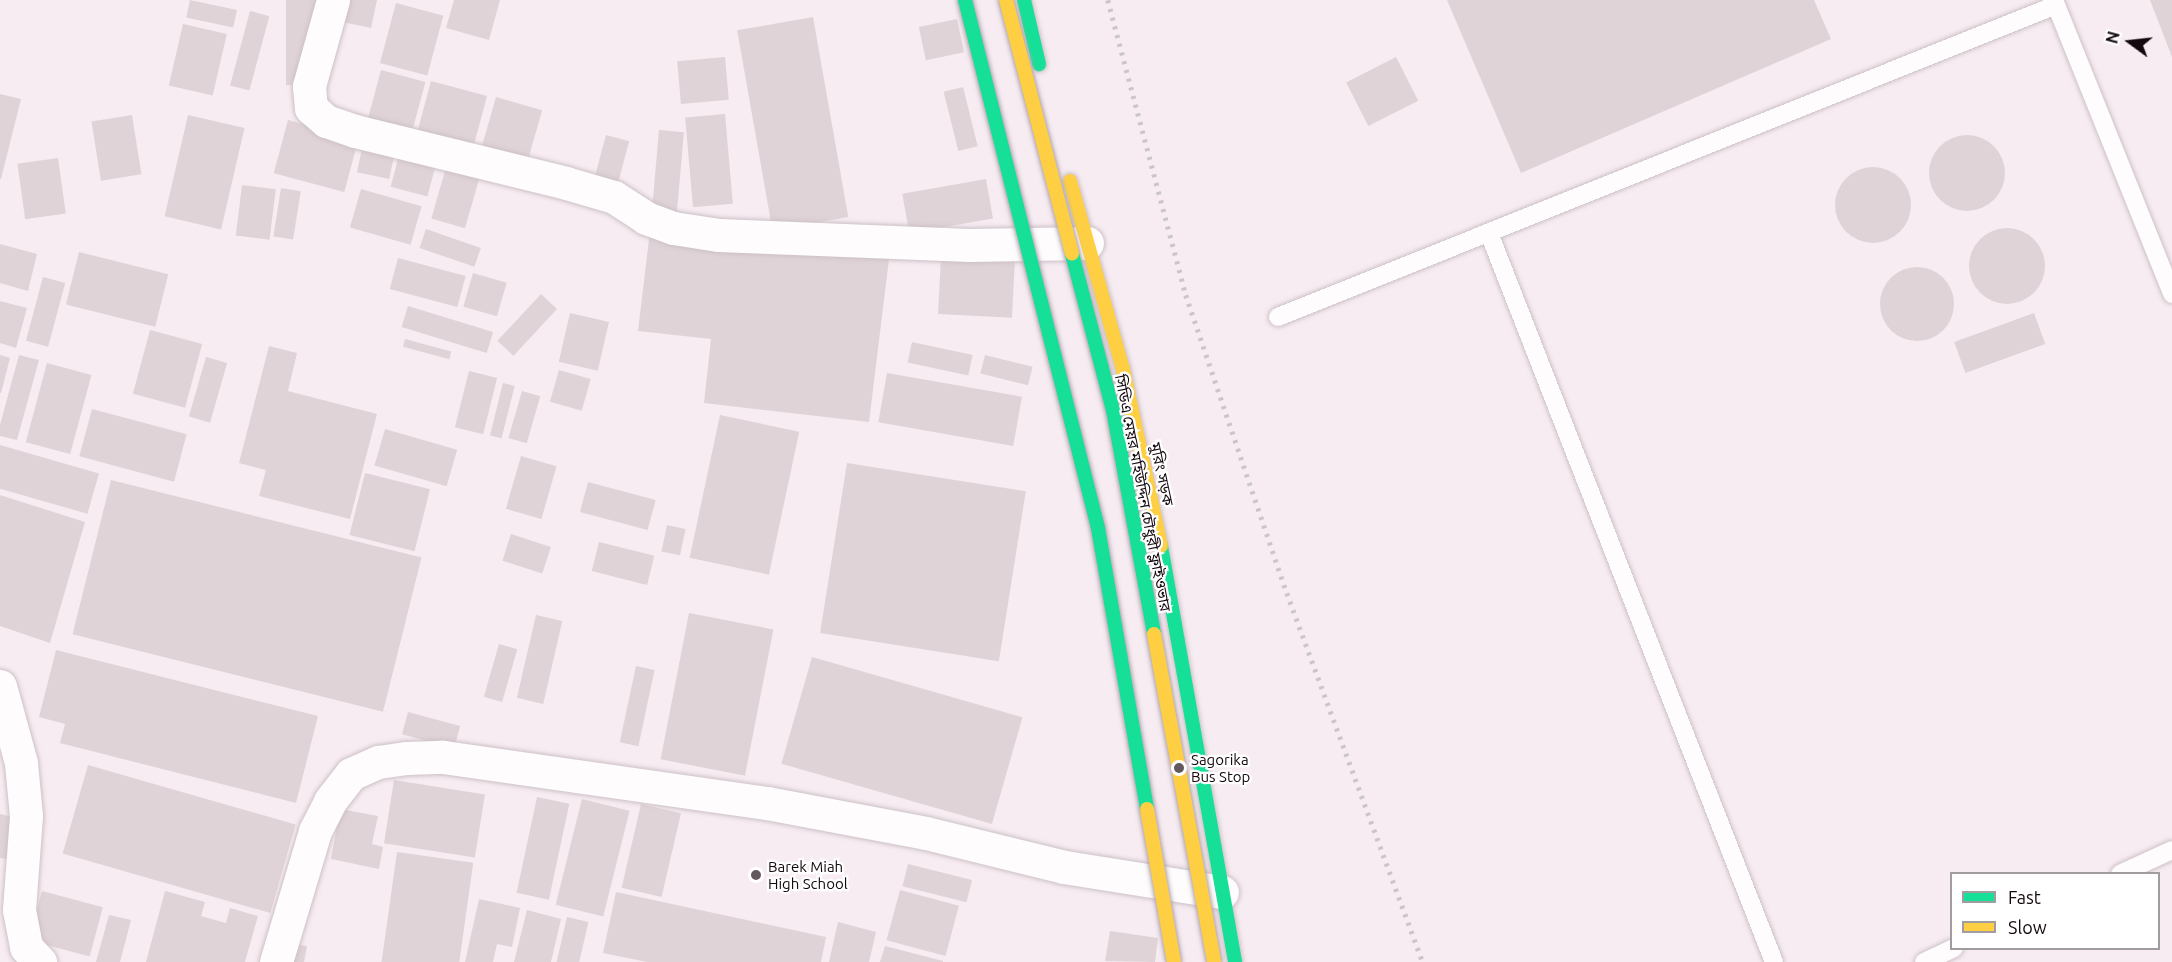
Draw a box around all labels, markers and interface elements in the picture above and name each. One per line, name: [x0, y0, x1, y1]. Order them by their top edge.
north arrow: [2100, 12, 2160, 72]
text: N: [2102, 29, 2123, 45]
street label: সিডিএ মেয়র মহিউদ্দিন চৌধুরী ফ্লাইওভার: [1111, 373, 1175, 613]
street label: মুরিং সড়ক: [1147, 441, 1177, 507]
place label: Sagorika Bus Stop: [1191, 750, 1250, 785]
marker: Sagorika Bus Stop: [1172, 761, 1186, 775]
place label: Barek Miah High School: [768, 857, 848, 892]
marker: Barek Miah High School: [749, 868, 763, 882]
legend: [1950, 872, 2160, 950]
text: Fast: [2008, 887, 2041, 907]
text: Slow: [2008, 917, 2047, 937]

